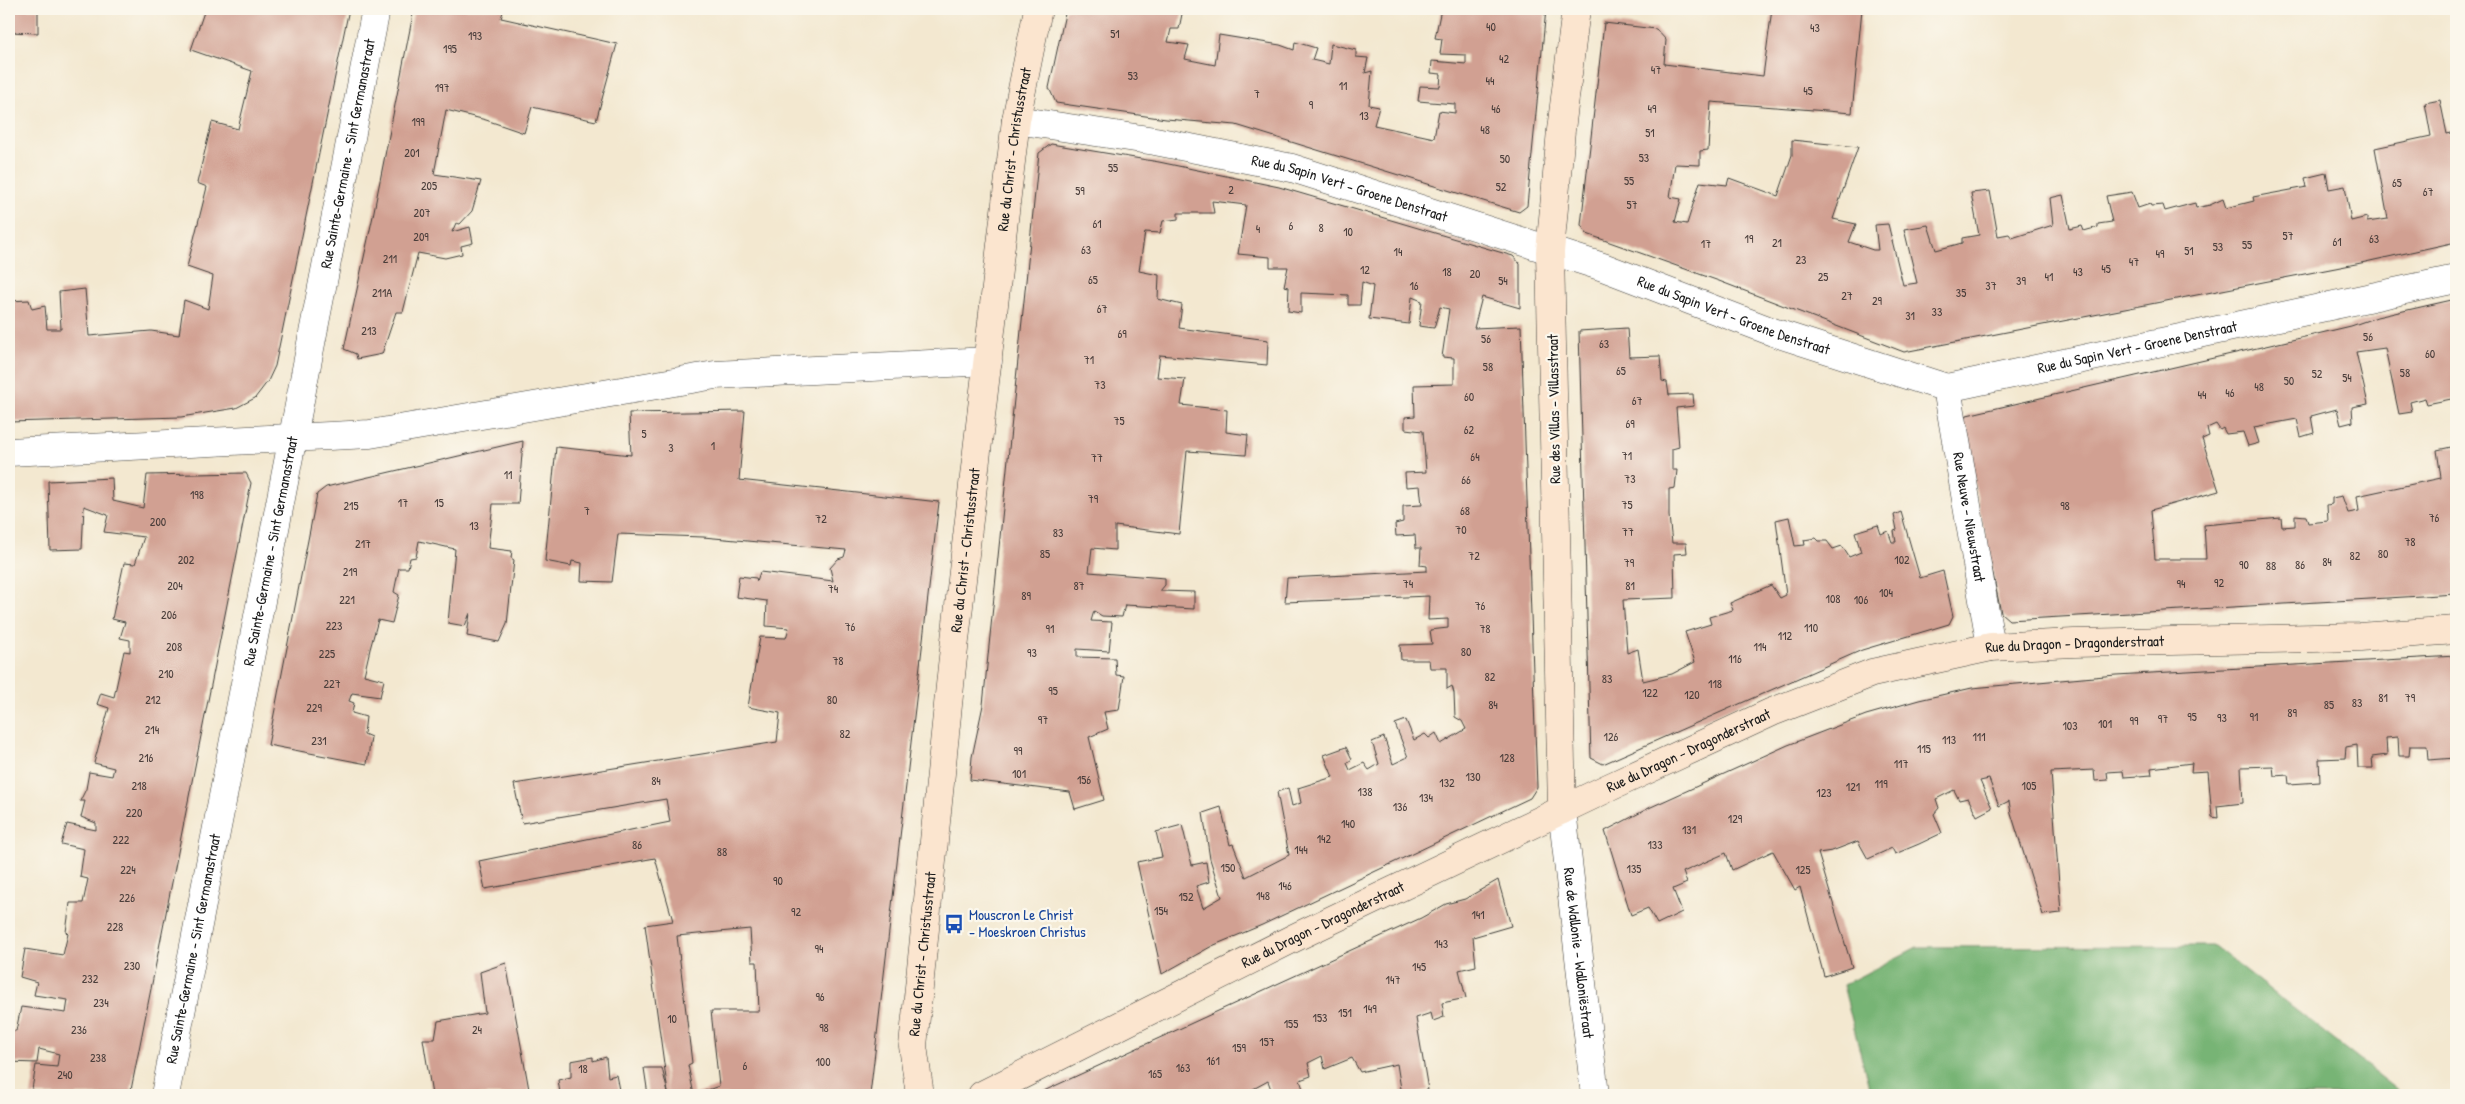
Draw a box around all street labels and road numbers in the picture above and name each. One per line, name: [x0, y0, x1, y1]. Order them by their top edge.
street label: Rue Sainte-Germaine - Sint Germanastraat: [315, 36, 380, 270]
street label: Rue du Christ - Christusstraat: [992, 65, 1036, 232]
street label: Rue du Sapin Vert - Groene Denstraat: [1250, 149, 1451, 227]
street label: Rue du Sapin Vert - Groene Denstraat: [1635, 270, 1834, 360]
street label: Rue du Sapin Vert - Groene Denstraat: [2035, 315, 2240, 378]
street label: Rue des Villas - Villasstraat: [1542, 333, 1565, 484]
street label: Rue Sainte-Germaine - Sint Germanastraat: [238, 434, 303, 668]
street label: Rue Neuve - Nieuwstraat: [1948, 451, 1991, 584]
street label: Rue du Christ - Christusstraat: [945, 466, 985, 634]
street label: Rue du Dragon - Dragonderstraat: [1983, 630, 2165, 658]
street label: Rue du Dragon - Dragonderstraat: [1603, 703, 1774, 797]
street label: Rue Sainte-Germaine - Sint Germanastraat: [160, 831, 226, 1065]
street label: Rue de Wallonie - Walloniëstraat: [1559, 866, 1599, 1040]
street label: Rue du Christ - Christusstraat: [903, 870, 941, 1037]
street label: Rue du Dragon - Dragonderstraat: [1238, 876, 1408, 973]

